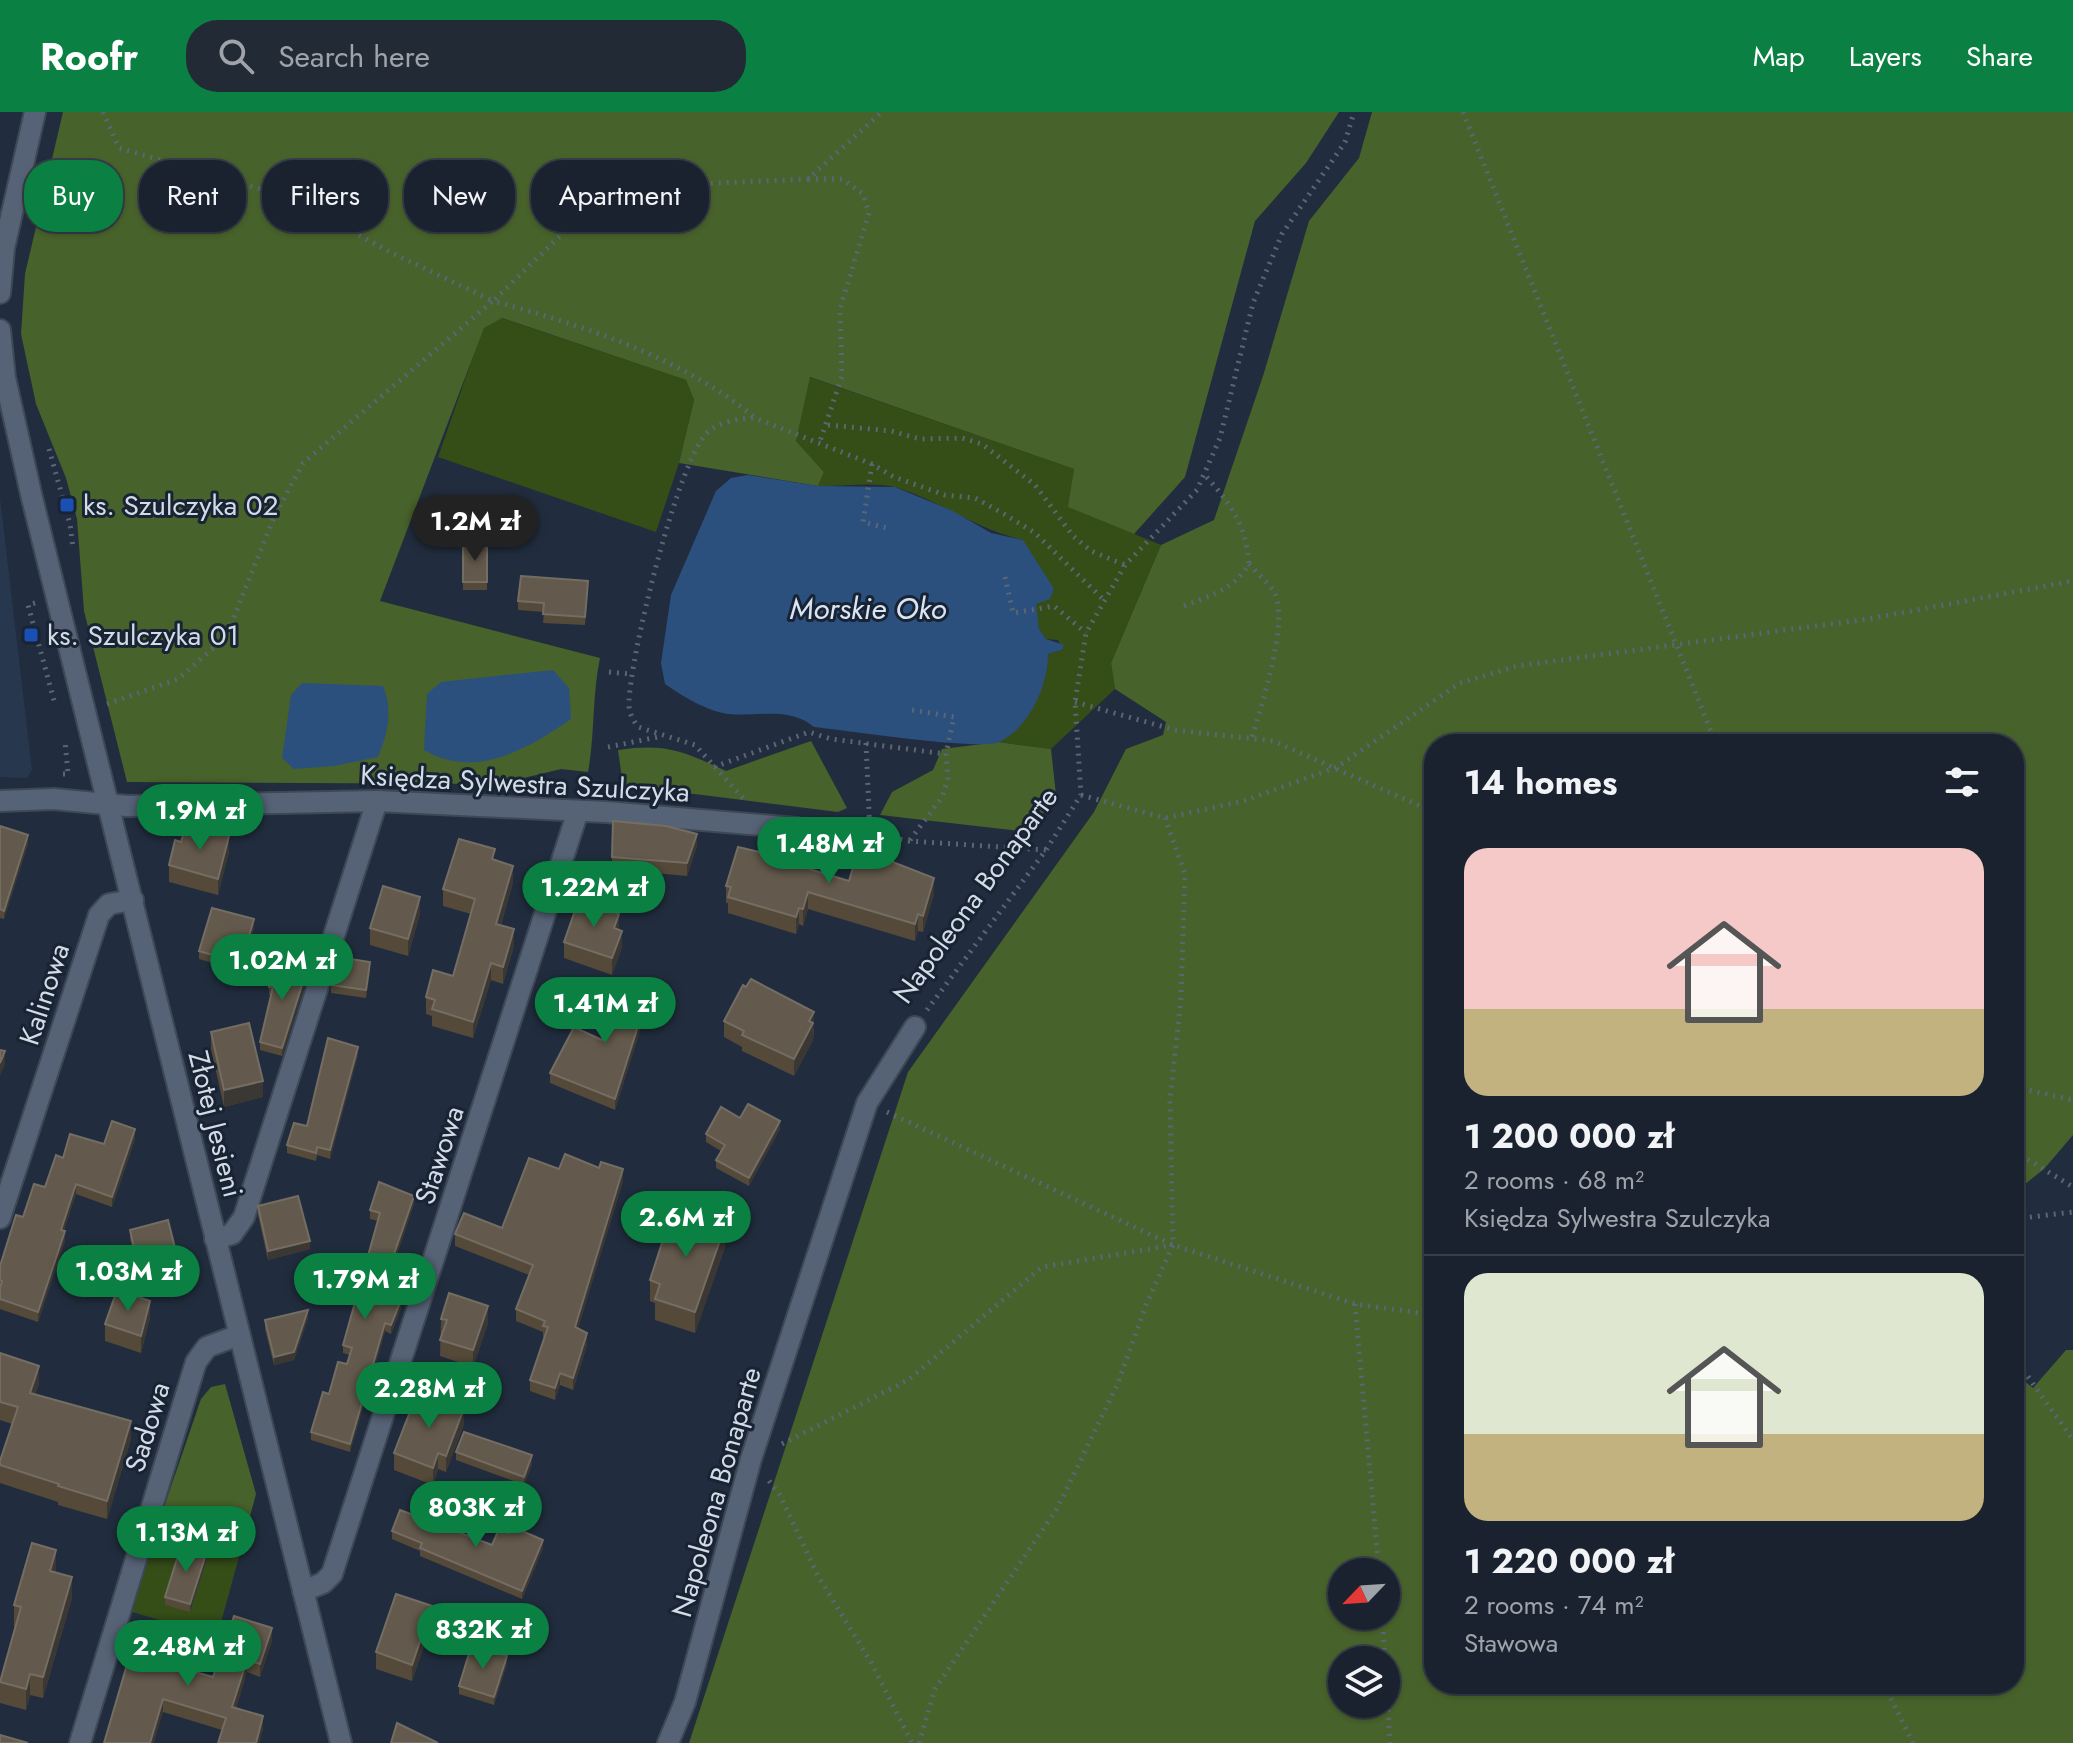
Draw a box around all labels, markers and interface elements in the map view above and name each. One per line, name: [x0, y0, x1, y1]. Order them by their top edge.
search box: [186, 20, 746, 92]
text: Roofr: [40, 29, 138, 84]
icon: search: [214, 34, 258, 78]
text: Search here: [278, 35, 430, 78]
text: Map: [1753, 36, 1805, 77]
text: Layers: [1849, 36, 1922, 77]
text: Share: [1966, 36, 2033, 77]
chip: Buy: [24, 160, 123, 232]
chip: Rent: [139, 160, 246, 232]
chip: Filters: [262, 160, 388, 232]
chip: New: [404, 160, 515, 232]
chip: Apartment: [531, 160, 709, 232]
place label: ks. Szulczyka 02: [83, 485, 278, 526]
pin: 1.2M zł: [401, 495, 549, 563]
marker: ks. Szulczyka 02: [58, 496, 76, 514]
text: 1.2M zł: [430, 502, 520, 540]
water label: Morskie Oko: [790, 587, 947, 630]
place label: ks. Szulczyka 01: [47, 615, 239, 656]
marker: ks. Szulczyka 01: [22, 626, 40, 644]
street label: Księdza Sylwestra Szulczyka: [359, 754, 691, 813]
text: 14 homes: [1464, 758, 1618, 807]
icon: filters: [1940, 760, 1984, 804]
street label: Napoleona Bonaparte: [883, 779, 1068, 1012]
pin: 1.9M zł: [126, 784, 274, 852]
text: 1.9M zł: [155, 791, 245, 829]
pin: 1.48M zł: [746, 817, 912, 885]
text: 1.48M zł: [775, 824, 883, 862]
pin: 1.22M zł: [511, 861, 677, 929]
text: 1.22M zł: [540, 868, 648, 906]
icon: home: [1652, 900, 1796, 1044]
pin: 1.02M zł: [199, 934, 365, 1002]
street label: Kalinowa: [9, 938, 80, 1050]
text: 1.02M zł: [228, 941, 336, 979]
pin: 1.41M zł: [522, 977, 688, 1045]
text: 1.41M zł: [553, 984, 657, 1022]
street label: Złotej Jesieni: [178, 1047, 254, 1202]
street label: Stawowa: [404, 1101, 475, 1210]
text: 1 200 000 zł: [1464, 1112, 1674, 1161]
text: 2 rooms · 68 m²: [1464, 1161, 1644, 1199]
pin: 2.6M zł: [612, 1191, 760, 1259]
text: 2.6M zł: [639, 1198, 733, 1236]
text: Księdza Sylwestra Szulczyka: [1464, 1199, 1770, 1237]
pin: 1.03M zł: [45, 1245, 211, 1313]
text: 1.03M zł: [75, 1252, 181, 1290]
pin: 1.79M zł: [282, 1253, 448, 1321]
text: 1.79M zł: [312, 1260, 418, 1298]
icon: home: [1652, 1325, 1796, 1469]
pin: 2.28M zł: [346, 1362, 512, 1430]
street label: Napoleona Bonaparte: [661, 1362, 772, 1622]
text: 2.28M zł: [374, 1369, 484, 1407]
street label: Sadowa: [114, 1377, 181, 1477]
pin: 803K zł: [402, 1481, 550, 1549]
text: 803K zł: [428, 1488, 524, 1526]
pin: 1.13M zł: [103, 1506, 269, 1574]
text: 1.13M zł: [135, 1513, 237, 1551]
text: 1 220 000 zł: [1464, 1537, 1673, 1586]
north arrow: [1328, 1558, 1400, 1630]
map controls: [1328, 1558, 1400, 1718]
text: 2 rooms · 74 m²: [1464, 1586, 1644, 1624]
pin: 832K zł: [409, 1603, 557, 1671]
text: 832K zł: [435, 1610, 531, 1648]
pin: 2.48M zł: [105, 1620, 271, 1688]
text: Stawowa: [1464, 1624, 1558, 1662]
text: 2.48M zł: [132, 1627, 244, 1665]
button: layers: [1328, 1646, 1400, 1718]

